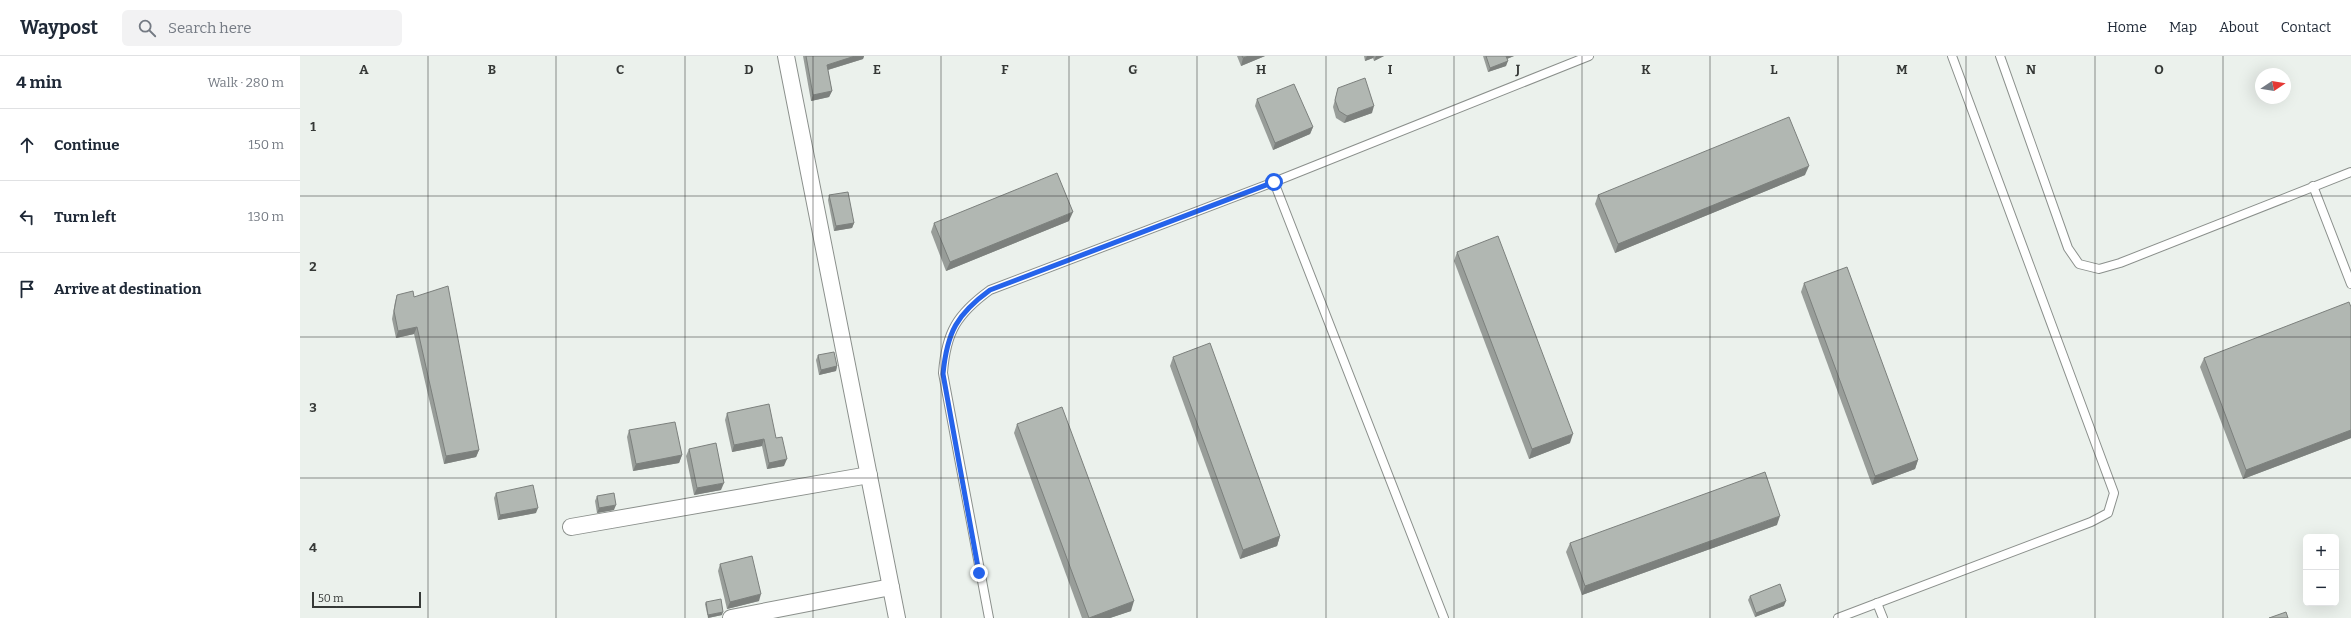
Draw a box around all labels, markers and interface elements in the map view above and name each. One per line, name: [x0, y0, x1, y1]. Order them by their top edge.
search box: [122, 10, 402, 46]
text: Waypost: [20, 16, 98, 39]
icon: search: [136, 17, 158, 39]
text: Search here: [168, 19, 251, 37]
text: Home: [2107, 19, 2147, 36]
text: Map: [2169, 19, 2197, 36]
text: About: [2219, 19, 2259, 36]
text: Contact: [2281, 19, 2331, 36]
text: A: [359, 62, 369, 77]
text: B: [488, 62, 496, 77]
text: C: [616, 62, 624, 77]
text: D: [744, 62, 754, 77]
text: E: [873, 62, 881, 77]
text: F: [1001, 62, 1009, 77]
text: G: [1128, 62, 1138, 77]
text: H: [1256, 62, 1266, 77]
text: I: [1388, 62, 1393, 77]
text: J: [1515, 62, 1521, 77]
text: K: [1641, 62, 1651, 77]
text: L: [1770, 62, 1778, 77]
text: M: [1896, 62, 1908, 77]
text: N: [2026, 62, 2036, 77]
text: O: [2154, 62, 2164, 77]
north arrow: [2255, 68, 2291, 104]
text: 4 min: [16, 72, 62, 93]
text: Walk · 280 m: [207, 75, 284, 90]
text: 1: [310, 119, 316, 134]
icon: ahead: [16, 134, 38, 156]
text: Continue: [54, 136, 120, 154]
text: 150 m: [248, 137, 284, 152]
route start: [1265, 173, 1283, 191]
icon: left: [16, 206, 38, 228]
text: Turn left: [54, 208, 116, 226]
text: 130 m: [248, 209, 284, 224]
text: 2: [309, 259, 317, 274]
icon: arrive: [16, 278, 38, 300]
text: Arrive at destination: [54, 280, 201, 298]
text: 3: [309, 400, 317, 415]
map controls: [2303, 534, 2339, 606]
button: +: [2303, 534, 2339, 570]
text: 4: [309, 540, 317, 555]
route end: [970, 564, 988, 582]
button: −: [2303, 570, 2339, 606]
scale bar: [312, 590, 421, 609]
text: 50 m: [318, 592, 344, 605]

